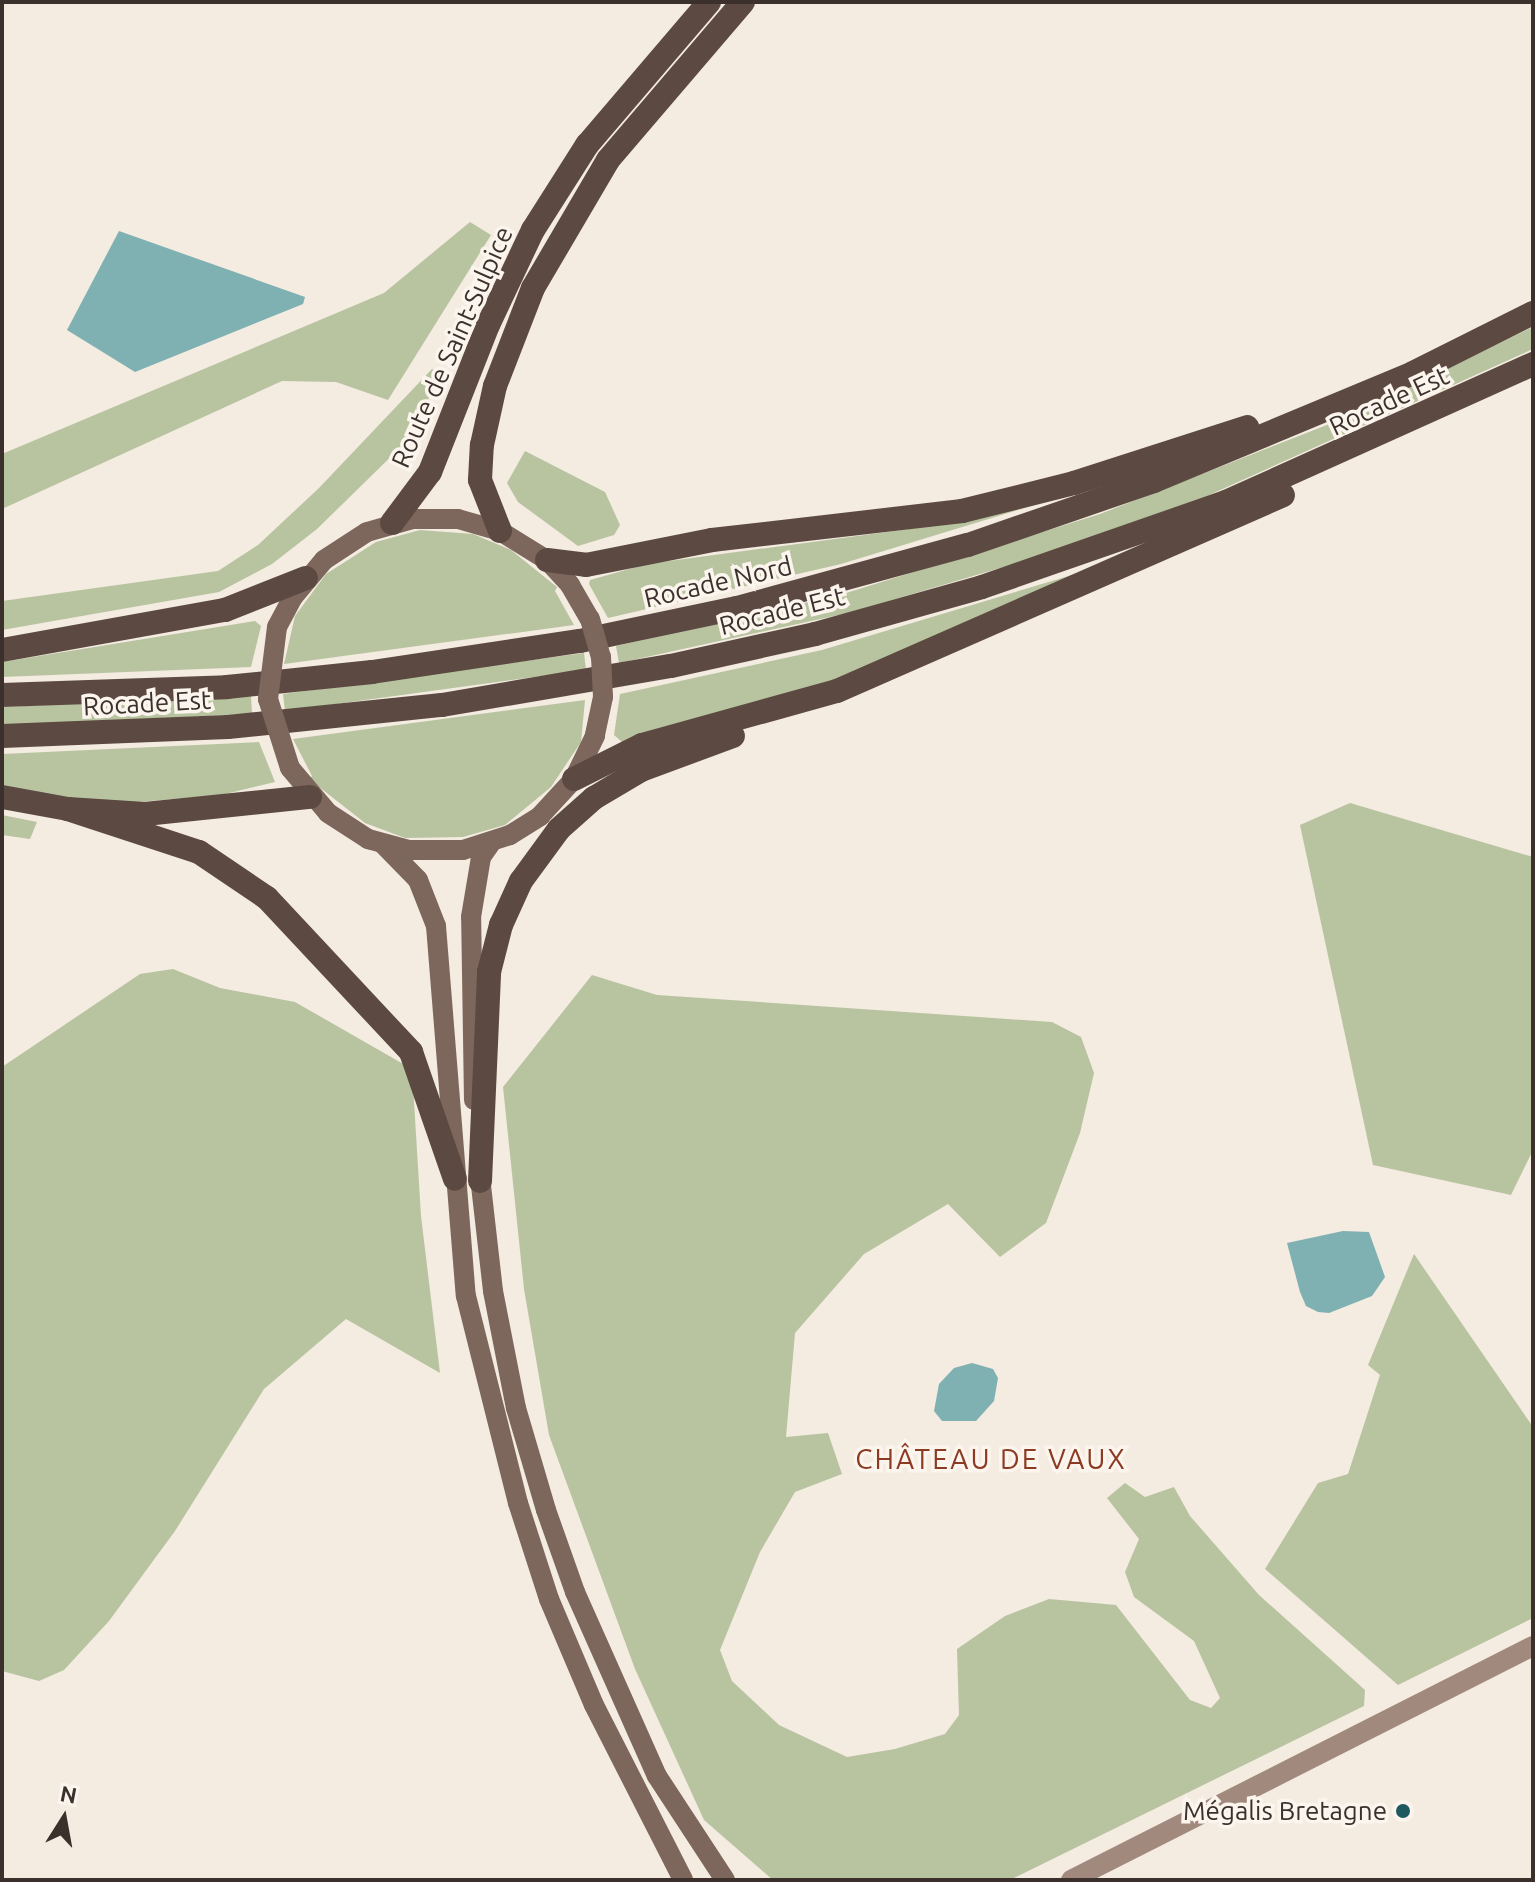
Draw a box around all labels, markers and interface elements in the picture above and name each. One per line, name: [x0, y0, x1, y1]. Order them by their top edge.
street label: Route de Saint-Sulpice: [385, 222, 519, 472]
street label: Rocade Est: [1324, 360, 1454, 442]
street label: Rocade Nord: [641, 550, 795, 614]
street label: Rocade Est: [716, 580, 848, 642]
street label: Rocade Est: [82, 684, 212, 722]
district label: CHÂTEAU DE VAUX: [855, 1442, 1127, 1476]
north arrow: [24, 1778, 104, 1858]
text: N: [58, 1780, 79, 1808]
place label: Mégalis Bretagne: [1183, 1795, 1387, 1827]
marker: Mégalis Bretagne: [1394, 1802, 1412, 1820]

